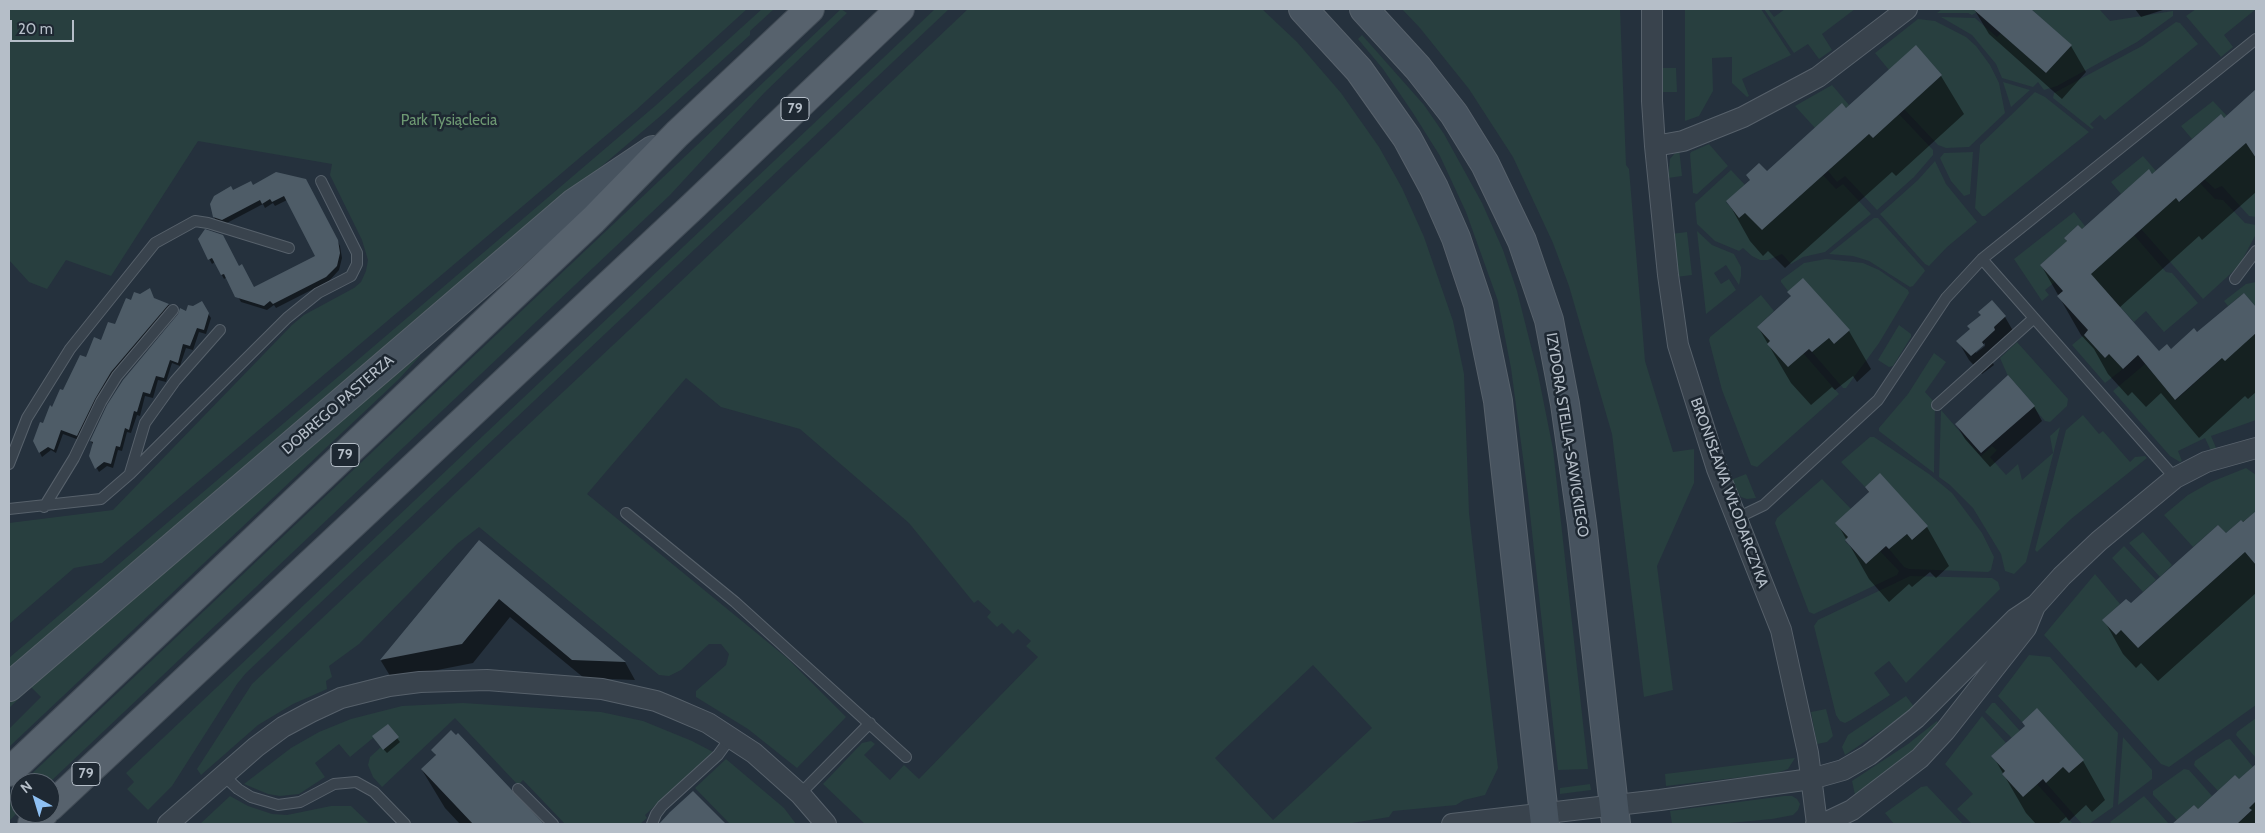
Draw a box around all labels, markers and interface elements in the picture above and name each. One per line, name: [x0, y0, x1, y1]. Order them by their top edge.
scale bar: [12, 10, 76, 42]
text: 20 m: [18, 20, 53, 38]
road number: 79: [781, 98, 809, 120]
park label: Park Tysiąclecia: [401, 112, 497, 130]
street label: IZYDORA STELLA-SAWICKIEGO: [1542, 331, 1592, 539]
street label: DOBREGO PASTERZA: [278, 351, 398, 459]
street label: BRONISŁAWA WŁODARCZYKA: [1686, 395, 1772, 591]
road number: 79: [331, 444, 359, 466]
road number: 79: [72, 762, 100, 786]
north arrow: [10, 773, 60, 823]
text: N: [17, 777, 36, 797]

